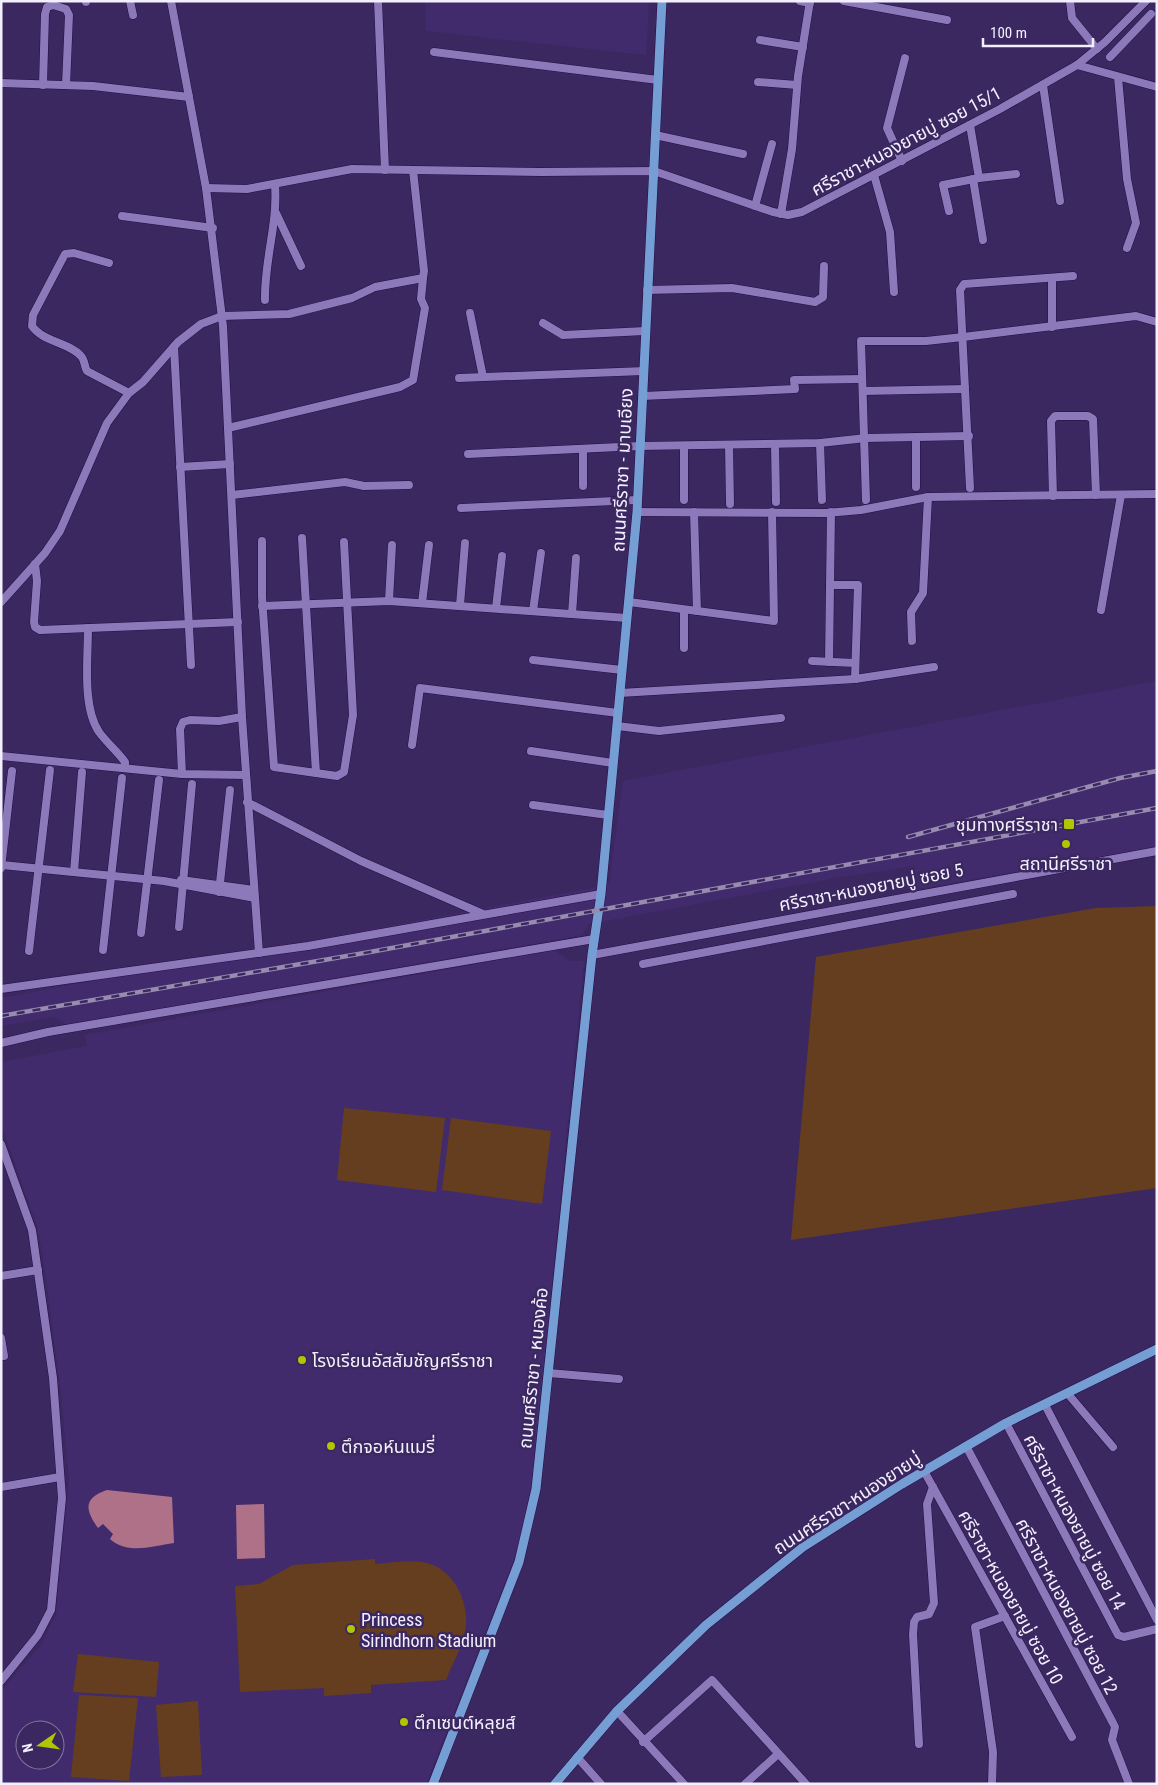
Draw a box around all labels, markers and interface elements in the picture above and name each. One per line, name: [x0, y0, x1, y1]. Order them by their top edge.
scale bar: [983, 15, 1093, 47]
text: 100 m: [990, 24, 1027, 42]
street label: ศรีราชา-หนองยายบู่ ซอย 15/1: [808, 82, 1005, 202]
street label: ถนนศรีราชา - มาบเอียง: [607, 388, 637, 552]
place label: ชุมทางศรีราชา: [956, 814, 1058, 836]
marker: ชุมทางศรีราชา: [1062, 817, 1076, 831]
marker: สถานีศรีราชา: [1060, 838, 1072, 850]
place label: สถานีศรีราชา: [1020, 853, 1112, 874]
street label: ศรีราชา-หนองยายบู่ ซอย 5: [777, 859, 965, 917]
street label: ถนนศรีราชา - หนองค้อ: [514, 1286, 552, 1450]
place label: โรงเรียนอัสสัมชัญศรีราชา: [312, 1350, 493, 1371]
marker: โรงเรียนอัสสัมชัญศรีราชา: [296, 1354, 308, 1366]
street label: ศรีราชา-หนองยายบู่ ซอย 14: [1018, 1431, 1130, 1615]
place label: ตึกจอห์นแมรี่: [341, 1434, 435, 1457]
marker: ตึกจอห์นแมรี่: [325, 1440, 337, 1452]
street label: ถนนศรีราชา-หนองยายบู่: [769, 1447, 926, 1560]
street label: ศรีราชา-หนองยายบู่ ซอย 10: [953, 1506, 1068, 1689]
street label: ศรีราชา-หนองยายบู่ ซอย 12: [1010, 1515, 1122, 1699]
place label: Princess Sirindhorn Stadium: [361, 1609, 496, 1651]
marker: Princess Sirindhorn Stadium: [345, 1623, 357, 1635]
place label: ตึกเซนต์หลุยส์: [414, 1712, 516, 1734]
marker: ตึกเซนต์หลุยส์: [398, 1716, 410, 1728]
north arrow: [15, 1720, 65, 1770]
text: N: [19, 1742, 36, 1754]

